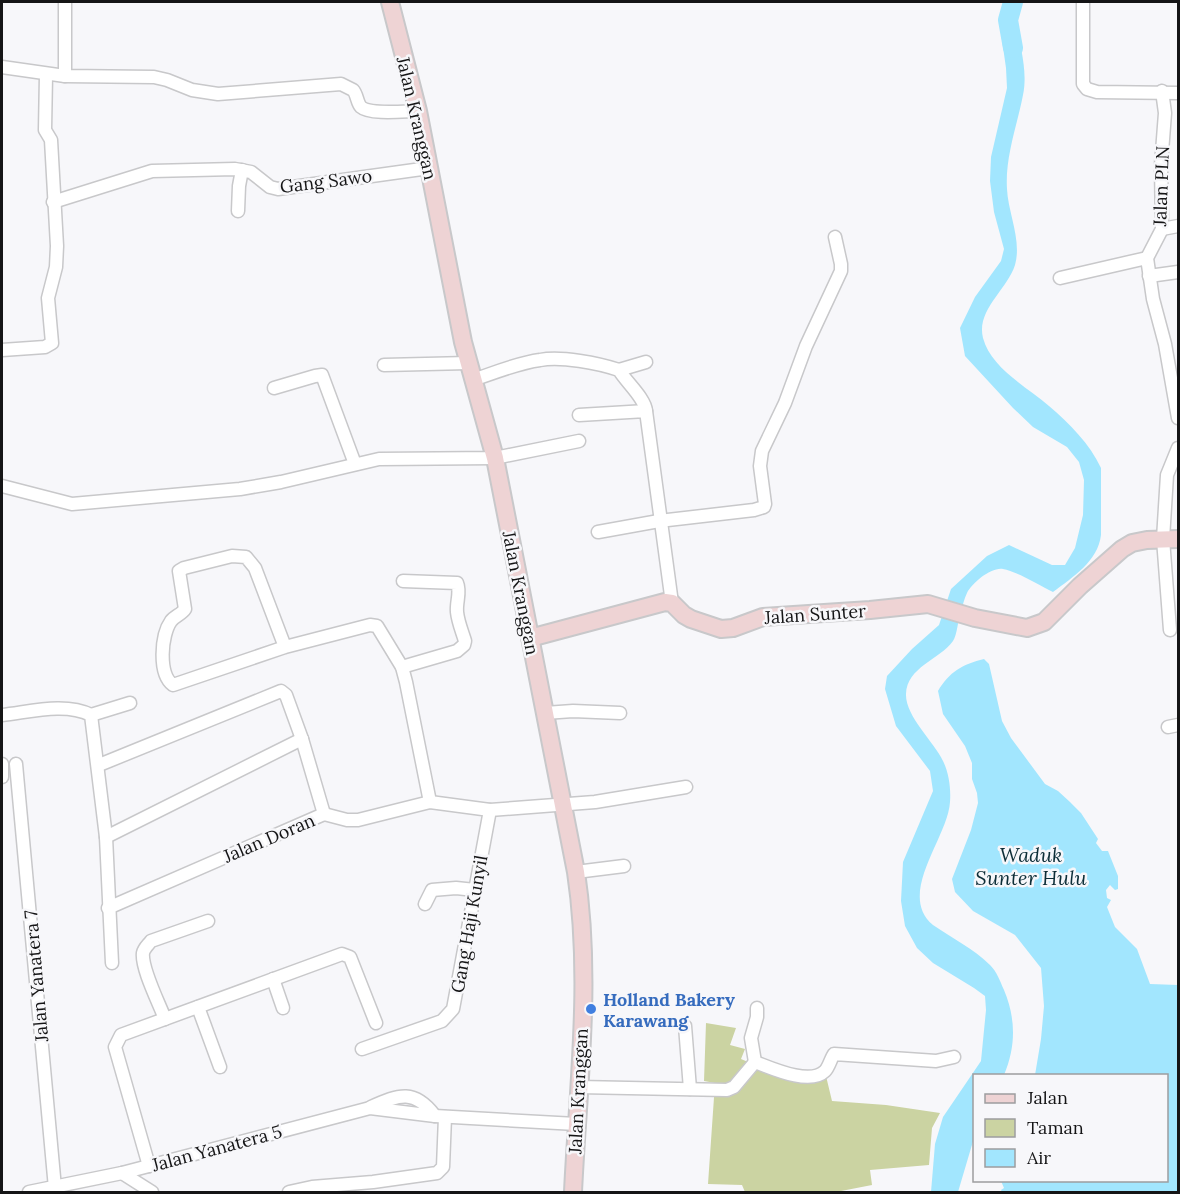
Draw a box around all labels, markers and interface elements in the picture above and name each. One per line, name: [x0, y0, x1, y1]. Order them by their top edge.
street label: Jalan Kranggan: [391, 53, 442, 182]
street label: Jalan PLN: [1148, 145, 1174, 228]
street label: Gang Sawo: [279, 164, 373, 198]
street label: Jalan Kranggan: [498, 528, 544, 657]
street label: Jalan Sunter: [762, 599, 867, 629]
street label: Jalan Doran: [219, 808, 318, 868]
water label: Waduk Sunter Hulu: [975, 842, 1087, 890]
street label: Gang Haji Kunyil: [446, 853, 492, 995]
street label: Jalan Yanatera 7: [19, 909, 53, 1044]
place label: Holland Bakery Karawang: [603, 988, 735, 1032]
marker: Holland Bakery Karawang: [584, 1002, 598, 1016]
street label: Jalan Kranggan: [563, 1027, 593, 1155]
legend: [973, 1074, 1168, 1182]
text: Jalan: [1026, 1086, 1068, 1109]
text: Taman: [1027, 1116, 1084, 1139]
street label: Jalan Yanatera 5: [148, 1120, 285, 1177]
text: Air: [1026, 1146, 1051, 1169]

